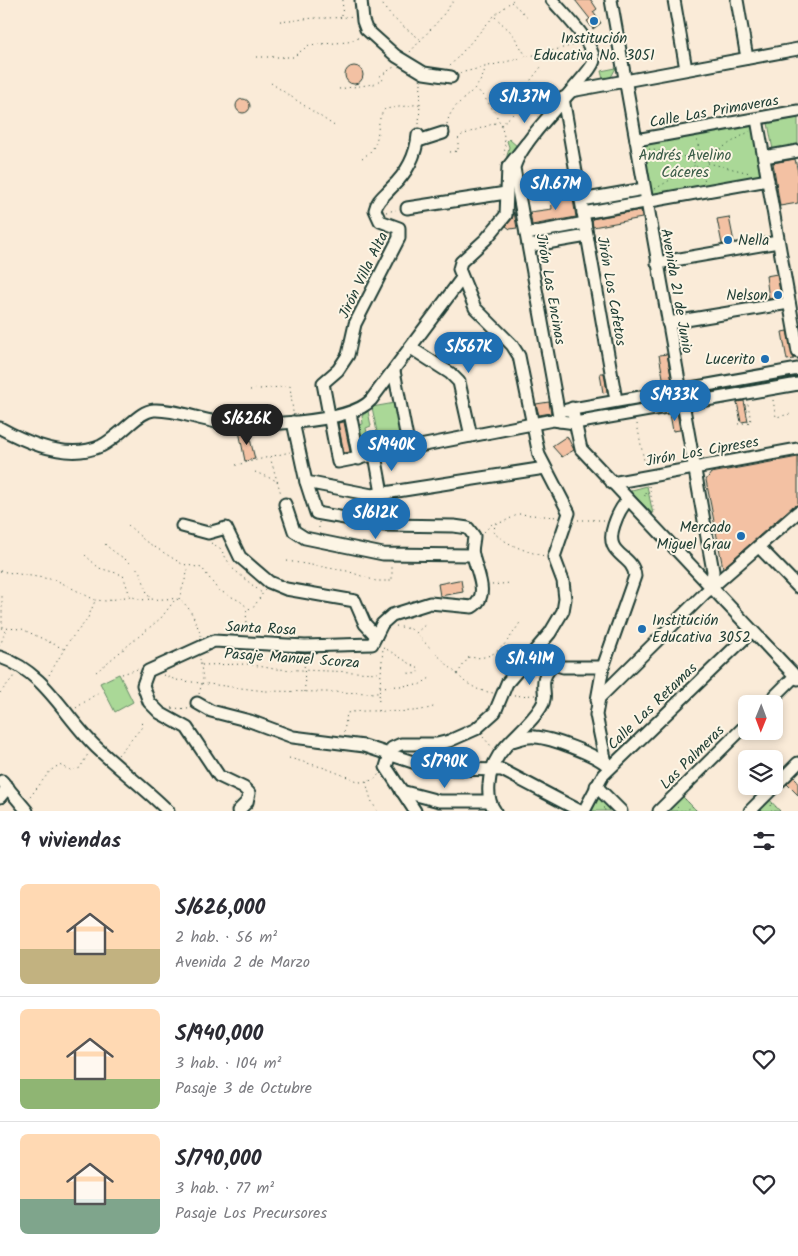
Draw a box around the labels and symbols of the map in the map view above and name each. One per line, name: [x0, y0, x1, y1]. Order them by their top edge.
marker: Institución Educativa No. 3051: [588, 15, 600, 27]
place label: Institución Educativa No. 3051: [533, 27, 655, 68]
pin: S/1.37M: [479, 82, 571, 124]
street label: Calle Las Primaveras: [648, 89, 781, 135]
park label: Andrés Avelino Cáceres: [639, 144, 732, 185]
pin: S/1.67M: [510, 168, 602, 211]
street label: Avenida 21 de Junio: [653, 227, 699, 356]
street label: Jirón Villa Alta: [333, 228, 395, 323]
place label: Nella: [738, 229, 769, 253]
street label: Jirón Las Encinas: [528, 232, 572, 347]
street label: Jirón Los Cafetos: [590, 234, 633, 349]
marker: Nella: [722, 234, 734, 246]
place label: Nelson: [726, 284, 768, 308]
marker: Nelson: [772, 289, 784, 301]
pin: S/567K: [428, 332, 510, 374]
place label: Lucerito: [705, 348, 755, 372]
marker: Lucerito: [759, 353, 771, 365]
pin: S/933K: [634, 380, 716, 422]
pin: S/626K: [206, 404, 288, 446]
pin: S/940K: [351, 430, 433, 472]
street label: Jirón Los Cipreses: [644, 430, 761, 474]
pin: S/612K: [335, 498, 417, 540]
place label: Mercado Miguel Grau: [656, 516, 731, 557]
marker: Mercado Miguel Grau: [735, 530, 747, 542]
place label: Institución Educativa 3052: [652, 609, 751, 650]
street label: Santa Rosa: [225, 615, 297, 643]
marker: Institución Educativa 3052: [636, 623, 648, 635]
street label: Pasaje Manuel Scorza: [223, 642, 360, 676]
pin: S/1.41M: [484, 644, 576, 686]
street label: Calle Las Retamas: [602, 657, 704, 756]
north arrow: [738, 695, 782, 740]
street label: Las Palmeras: [655, 719, 731, 796]
pin: S/790K: [404, 746, 486, 789]

